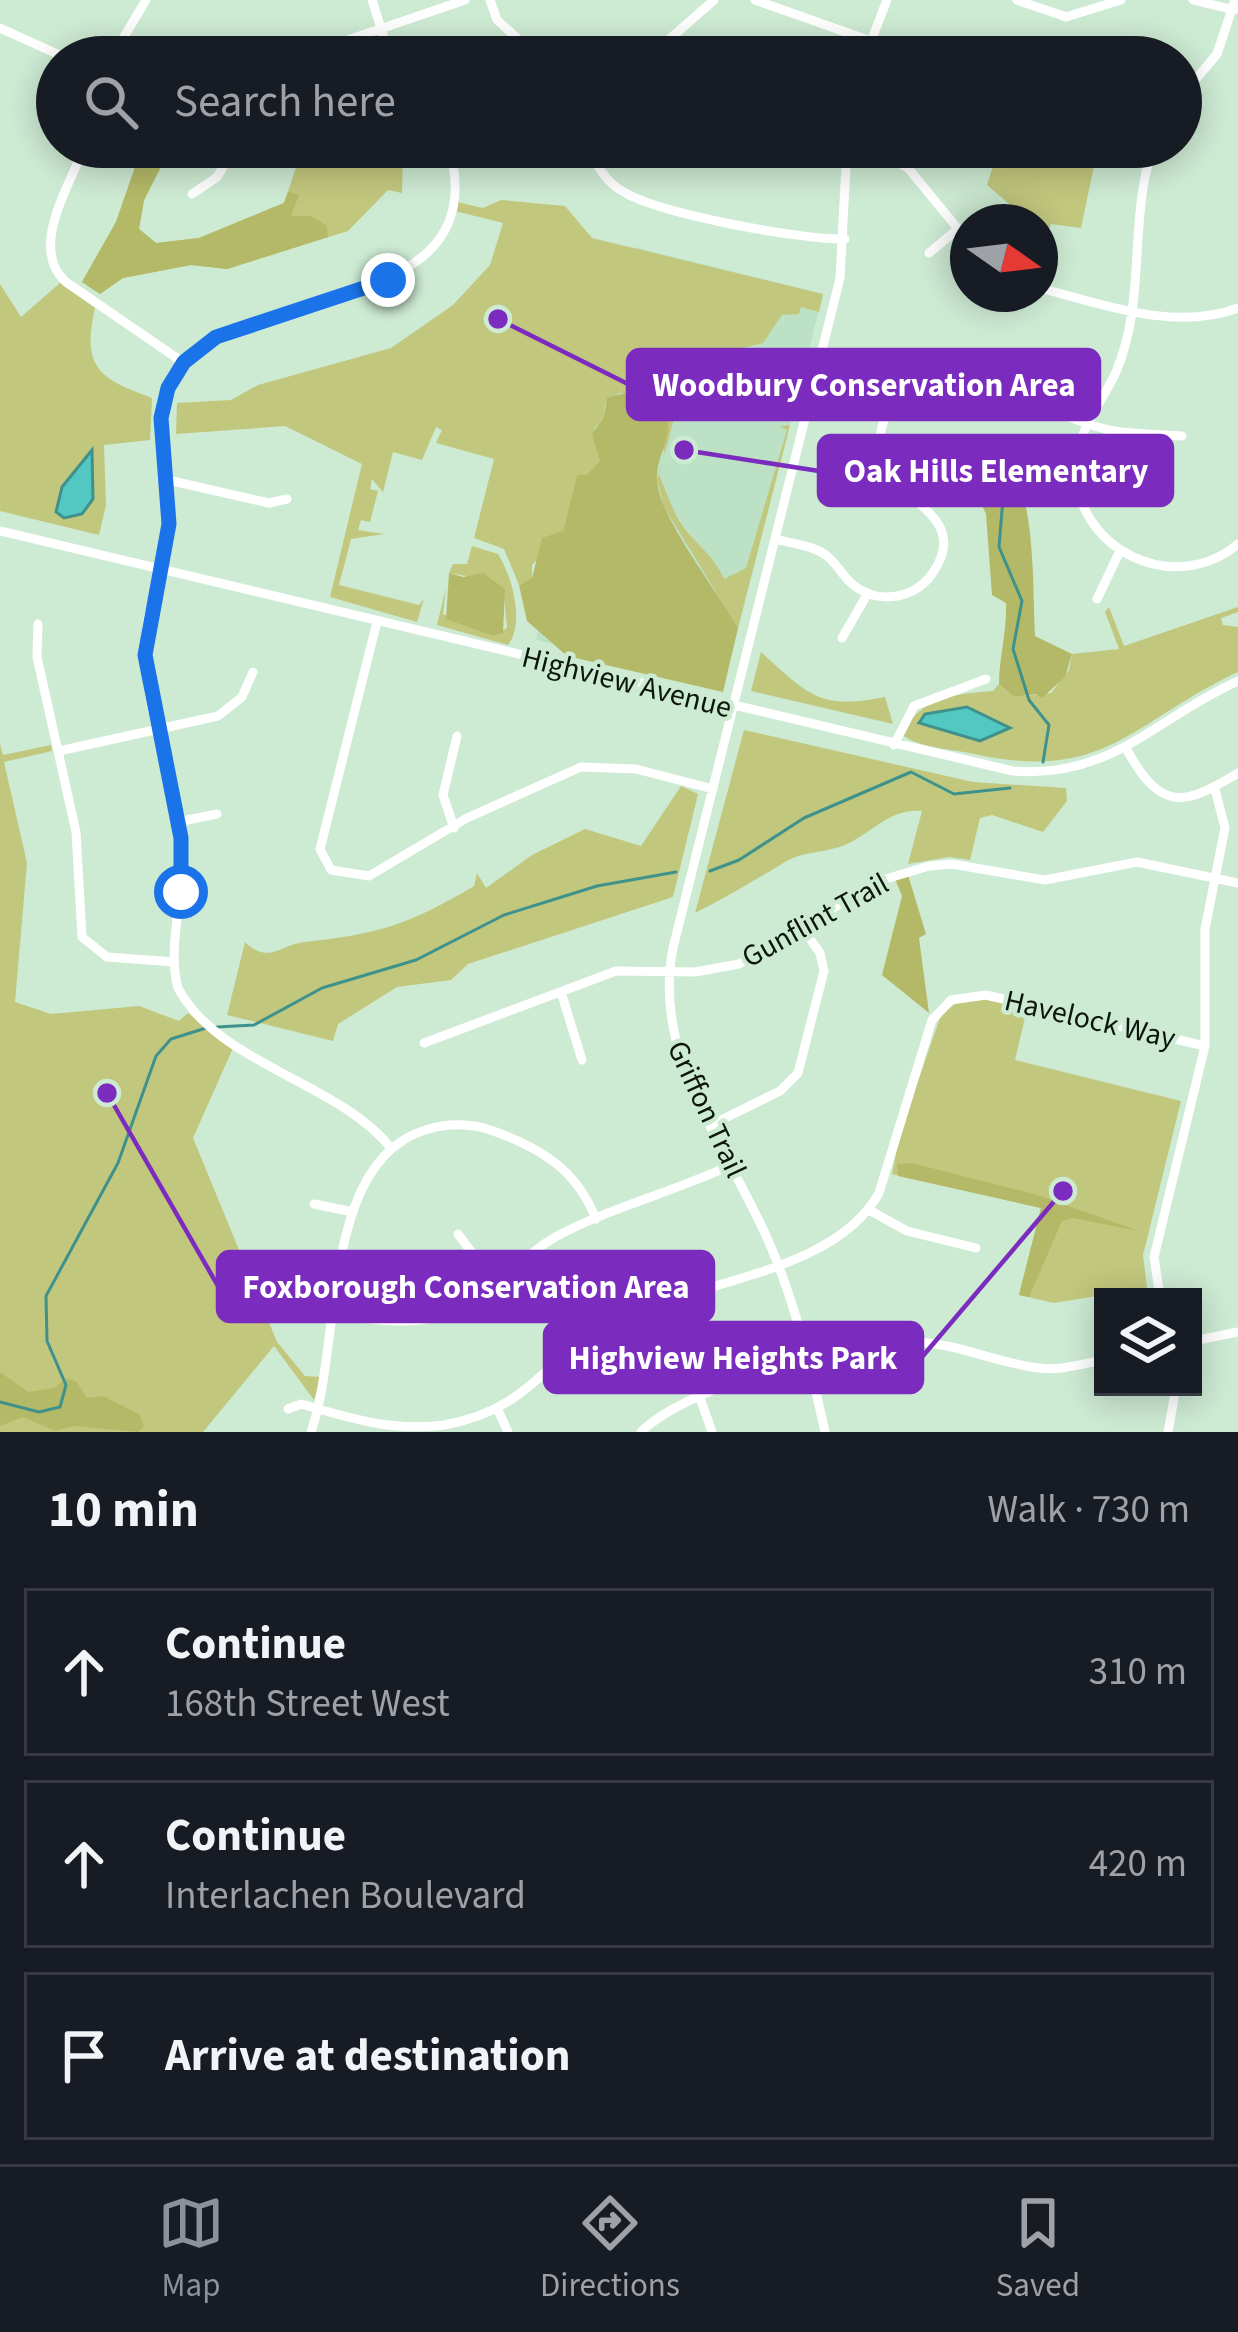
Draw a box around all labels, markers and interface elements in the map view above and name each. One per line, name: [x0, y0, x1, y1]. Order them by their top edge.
search box: [36, 36, 1202, 168]
icon: search: [78, 69, 144, 135]
text: Search here: [174, 70, 396, 134]
north arrow: [950, 204, 1058, 312]
route end: [361, 253, 415, 307]
callout: Woodbury Conservation Area: [628, 350, 1099, 419]
text: Woodbury Conservation Area: [652, 362, 1076, 409]
callout: Oak Hills Elementary: [819, 436, 1172, 505]
text: Oak Hills Elementary: [844, 448, 1148, 495]
street label: Highview Avenue: [517, 636, 736, 729]
street label: Gunflint Trail: [734, 862, 897, 979]
route start: [154, 865, 208, 919]
street label: Havelock Way: [1000, 979, 1180, 1060]
street label: Griffon Trail: [656, 1034, 757, 1185]
callout: Foxborough Conservation Area: [218, 1252, 713, 1321]
text: Foxborough Conservation Area: [242, 1264, 690, 1311]
map controls: [1094, 1288, 1202, 1396]
button: layers: [1094, 1288, 1202, 1396]
callout: Highview Heights Park: [545, 1323, 922, 1392]
text: Highview Heights Park: [569, 1335, 897, 1382]
text: 10 min: [48, 1474, 199, 1546]
text: Walk · 730 m: [987, 1482, 1190, 1538]
text: Continue: [165, 1612, 346, 1676]
icon: ahead: [51, 1639, 117, 1705]
text: 310 m: [1089, 1644, 1187, 1700]
text: 168th Street West: [165, 1676, 450, 1732]
text: Continue: [165, 1804, 346, 1868]
icon: ahead: [51, 1831, 117, 1897]
text: 420 m: [1089, 1836, 1187, 1892]
text: Interlachen Boulevard: [165, 1868, 526, 1924]
icon: arrive: [51, 2023, 117, 2089]
text: Arrive at destination: [165, 2024, 570, 2088]
tab: Map: [158, 2190, 224, 2309]
tab: Directions: [540, 2190, 680, 2309]
tab: Saved: [996, 2190, 1080, 2309]

